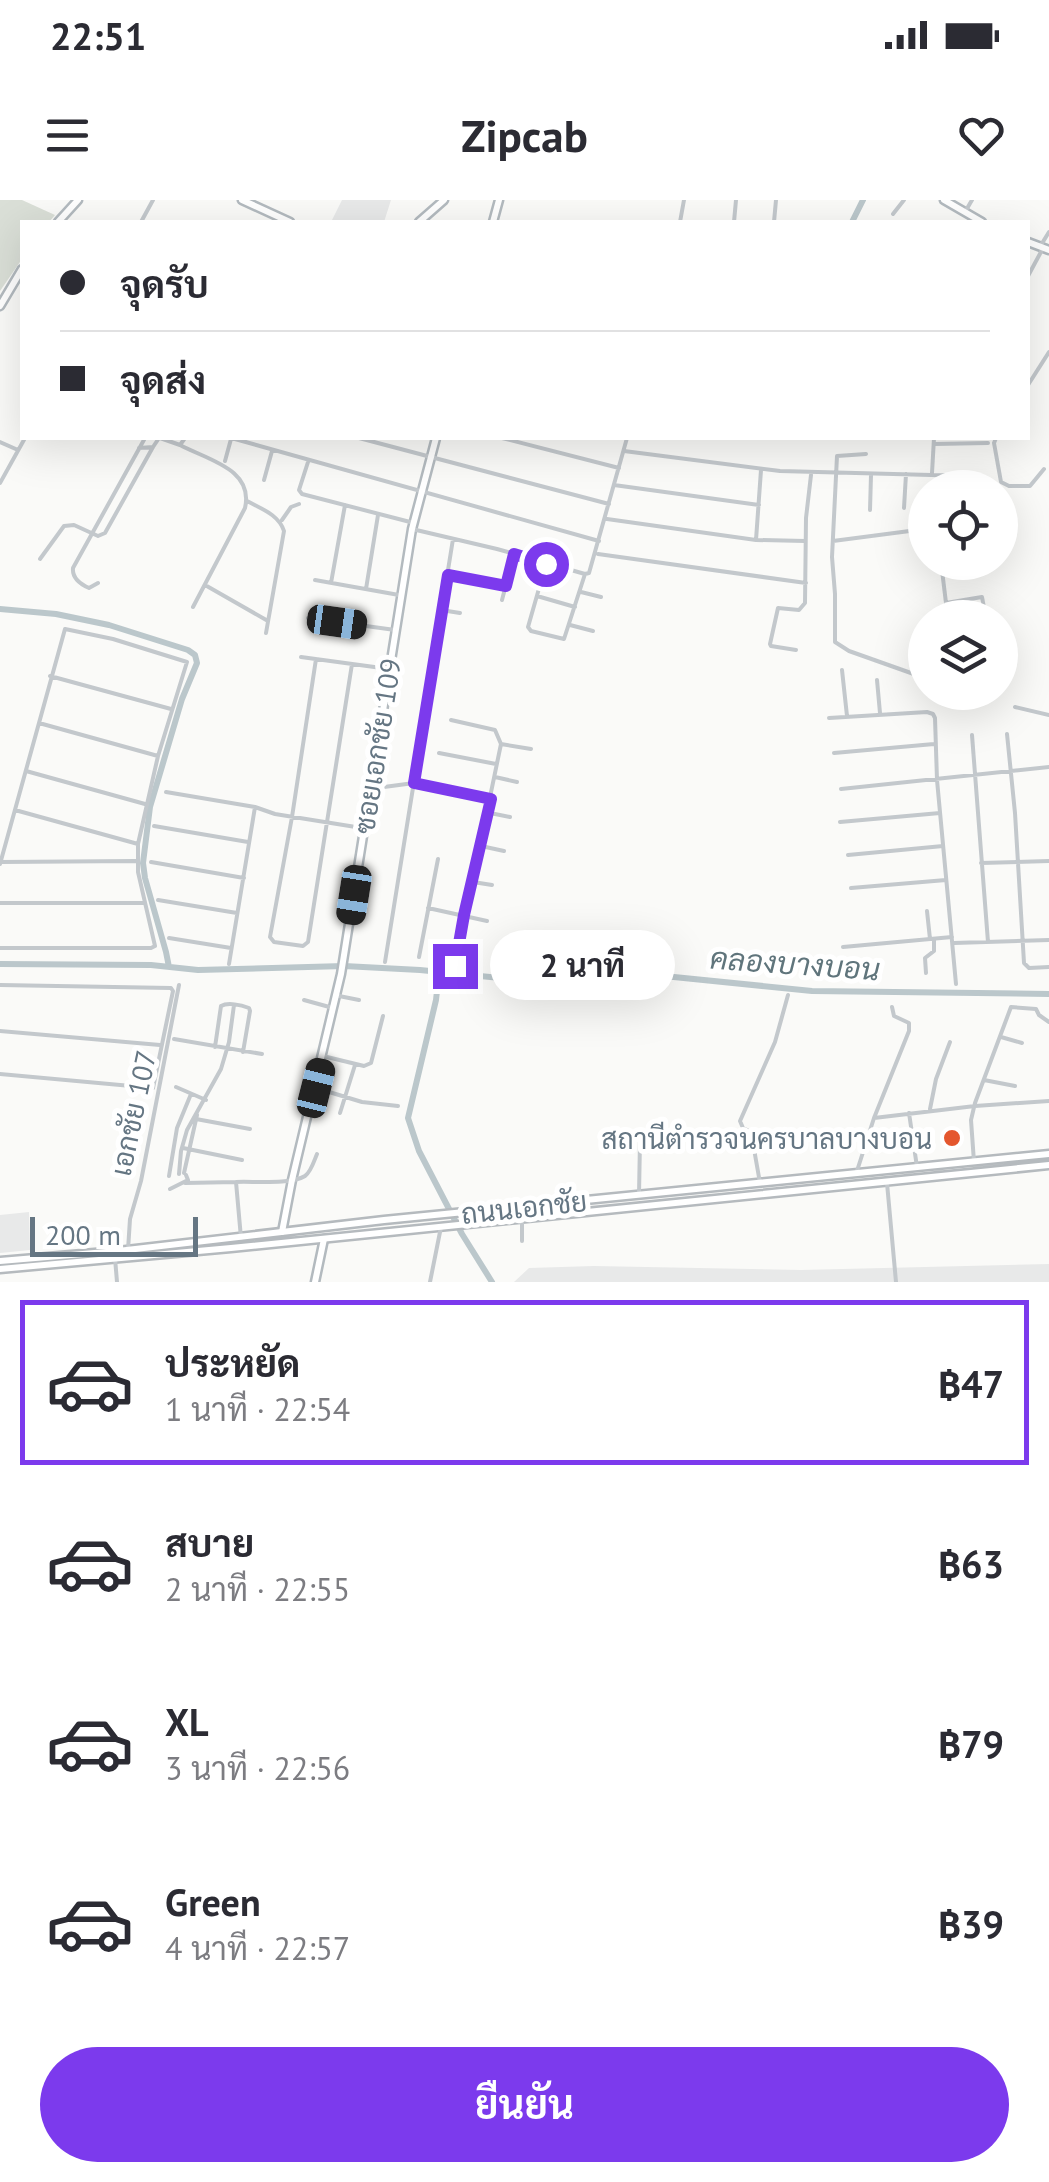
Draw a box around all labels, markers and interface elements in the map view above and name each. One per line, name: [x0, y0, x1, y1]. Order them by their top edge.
text: 22:51: [50, 11, 146, 60]
text: Zipcab: [461, 106, 588, 164]
icon: menu: [40, 108, 95, 163]
icon: heart: [954, 108, 1009, 163]
text: จุดรับ: [120, 259, 209, 308]
text: จุดส่ง: [120, 355, 206, 404]
map controls: [908, 470, 1018, 710]
button: locate: [908, 470, 1018, 580]
route start: [524, 542, 569, 587]
button: layers: [908, 600, 1018, 710]
car: [305, 603, 369, 641]
street label: ซอยเอกชัย 109: [345, 656, 409, 836]
car: [334, 863, 374, 927]
callout: 2 นาที: [490, 931, 675, 1001]
water label: คลองบางบอน: [709, 938, 881, 988]
route end: [433, 944, 478, 989]
text: 2 นาที: [540, 944, 625, 986]
street label: เอกชัย 107: [102, 1047, 164, 1179]
car: [294, 1055, 338, 1121]
place label: สถานีตำรวจนครบาลบางบอน: [601, 1120, 932, 1157]
marker: สถานีตำรวจนครบาลบางบอน: [941, 1127, 963, 1149]
street label: ถนนเอกชัย: [459, 1182, 589, 1232]
scale bar: [30, 1212, 198, 1256]
text: 200 m: [45, 1216, 121, 1253]
icon: car: [45, 1338, 135, 1428]
text: ประหยัด: [165, 1338, 300, 1387]
text: ฿47: [938, 1359, 1004, 1408]
text: 1 นาที · 22:54: [165, 1388, 350, 1430]
icon: car: [45, 1518, 135, 1608]
text: สบาย: [165, 1518, 254, 1567]
text: ฿63: [938, 1539, 1004, 1588]
text: 2 นาที · 22:55: [165, 1568, 350, 1610]
text: XL: [165, 1697, 209, 1746]
icon: car: [45, 1698, 135, 1788]
text: ฿79: [938, 1719, 1004, 1768]
text: 3 นาที · 22:56: [165, 1747, 350, 1789]
text: Green: [165, 1877, 261, 1926]
icon: car: [45, 1878, 135, 1968]
text: ฿39: [938, 1899, 1004, 1948]
text: 4 นาที · 22:57: [165, 1927, 350, 1969]
button: ยืนยัน: [40, 2047, 1009, 2162]

